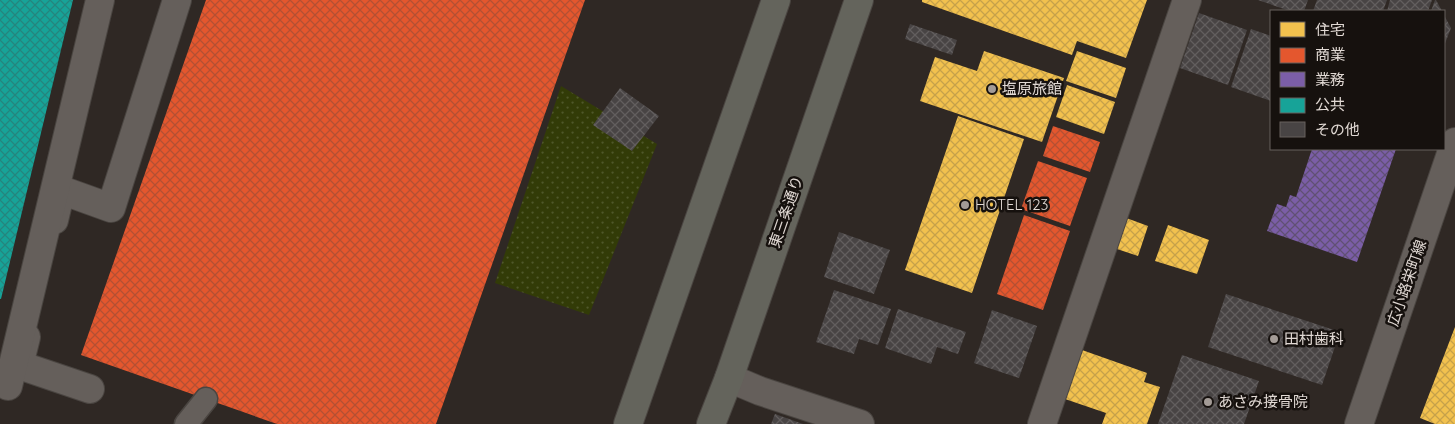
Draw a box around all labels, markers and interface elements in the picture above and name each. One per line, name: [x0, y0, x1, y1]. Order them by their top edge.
legend: [1270, 10, 1445, 150]
text: 住宅: [1315, 20, 1345, 39]
text: 商業: [1315, 45, 1345, 64]
text: 業務: [1315, 70, 1345, 89]
place label: 塩原旅館: [1002, 79, 1062, 98]
marker: 塩原旅館: [986, 83, 998, 95]
text: 公共: [1315, 95, 1345, 114]
text: その他: [1315, 120, 1360, 139]
street label: 東三条通り: [764, 173, 807, 250]
place label: HOTEL 123: [975, 195, 1049, 214]
marker: HOTEL 123: [959, 199, 971, 211]
street label: 広小路栄町線: [1383, 237, 1430, 328]
place label: 田村歯科: [1284, 329, 1344, 348]
marker: 田村歯科: [1268, 333, 1280, 345]
place label: あさみ接骨院: [1218, 392, 1308, 411]
marker: あさみ接骨院: [1202, 396, 1214, 408]

